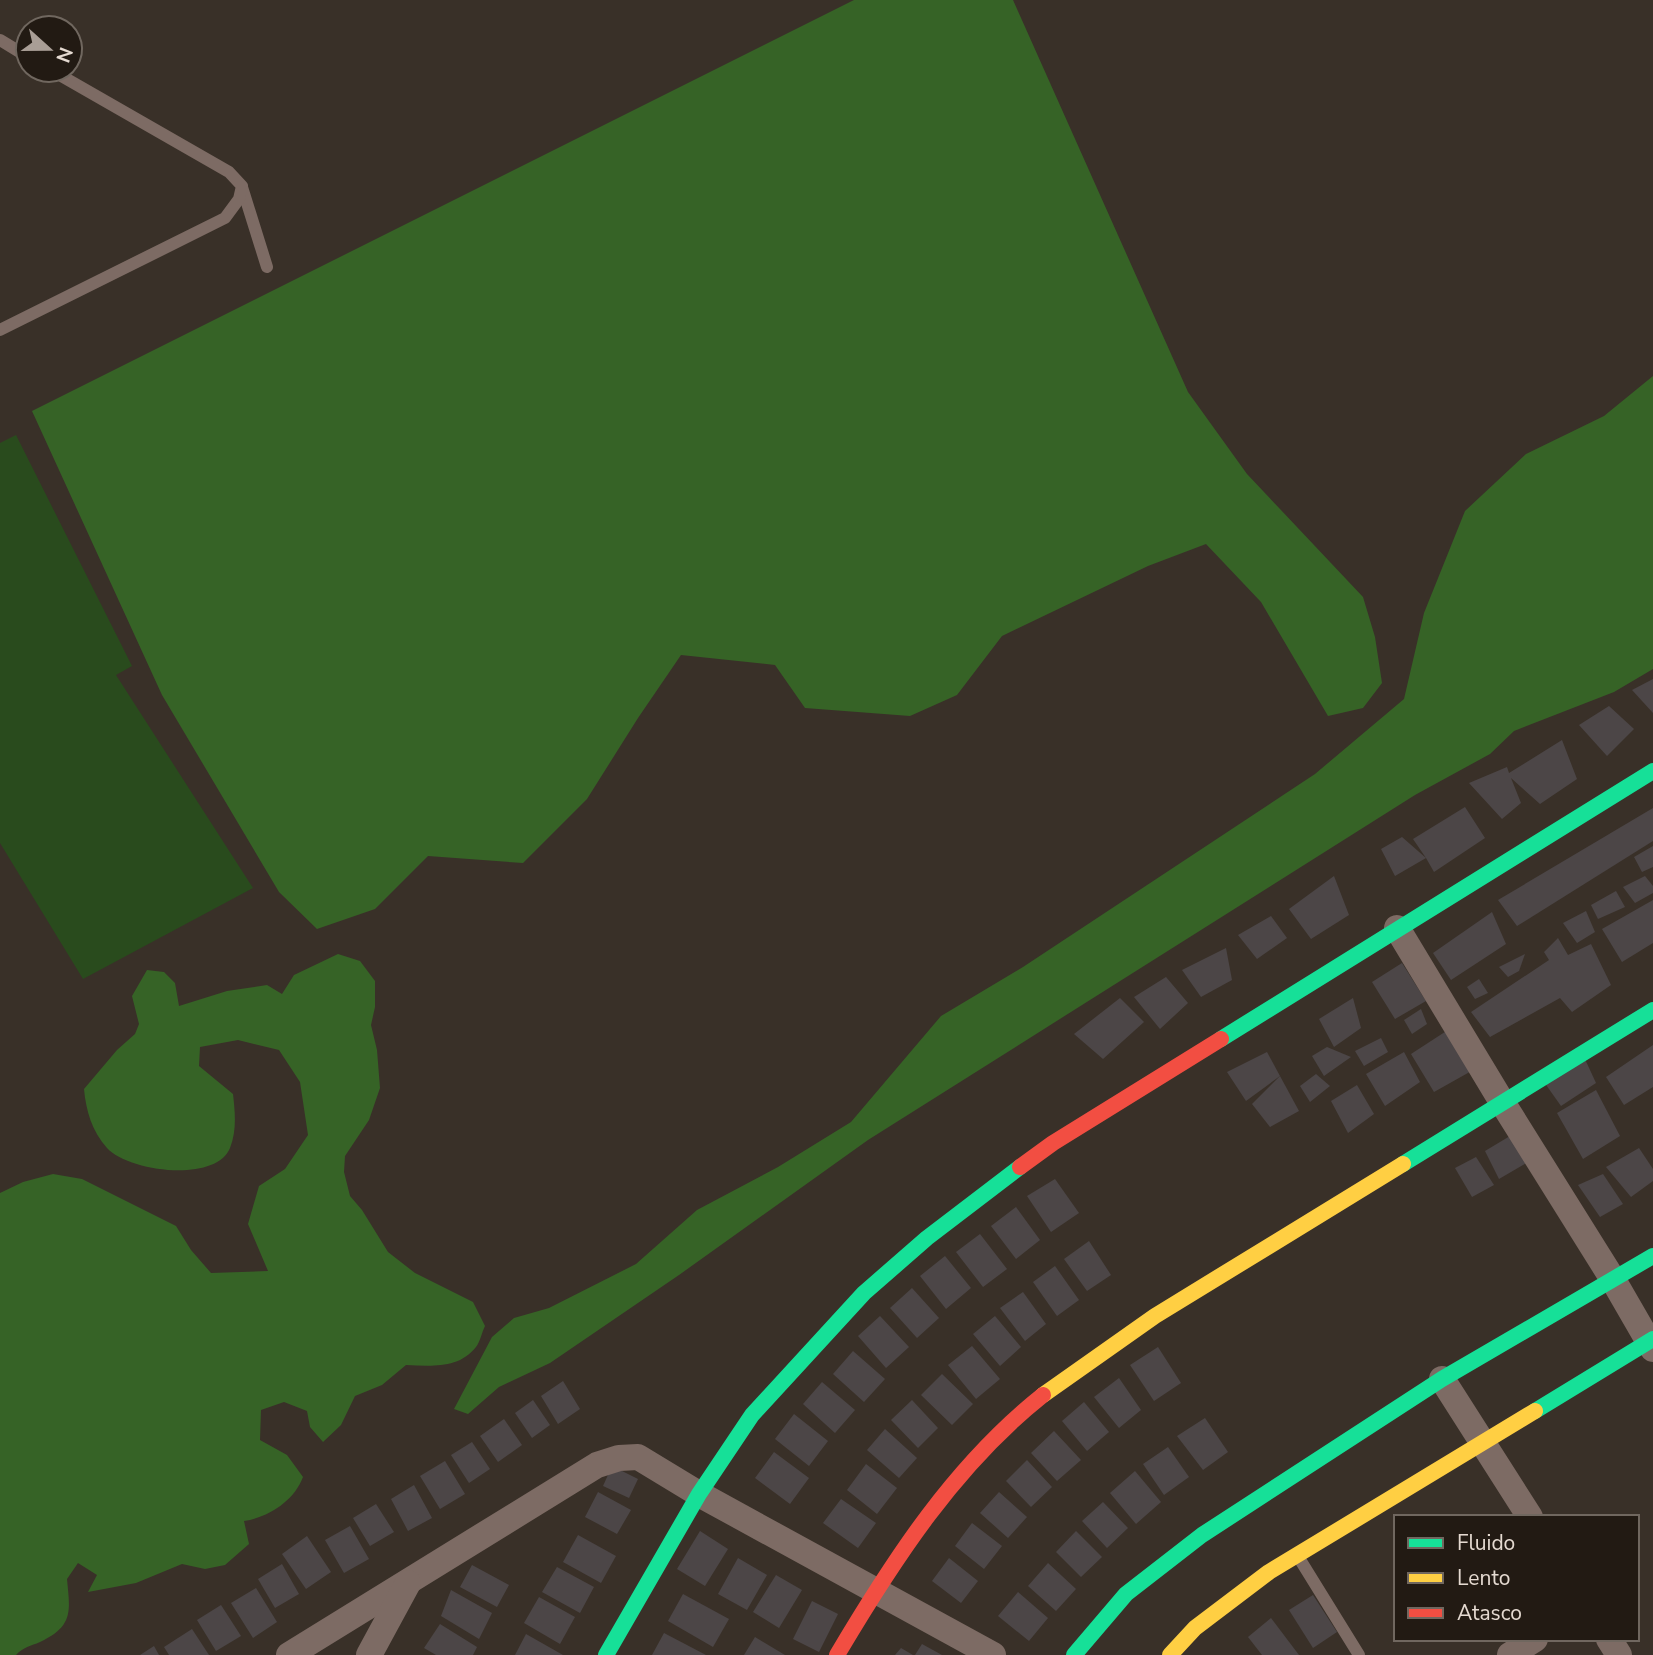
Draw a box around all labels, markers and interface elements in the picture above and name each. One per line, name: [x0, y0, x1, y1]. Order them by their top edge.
north arrow: [14, 14, 84, 84]
text: N: [49, 43, 79, 66]
legend: [1394, 1515, 1639, 1641]
text: Fluido: [1457, 1529, 1515, 1557]
text: Lento: [1457, 1564, 1510, 1592]
text: Atasco: [1457, 1599, 1522, 1627]

